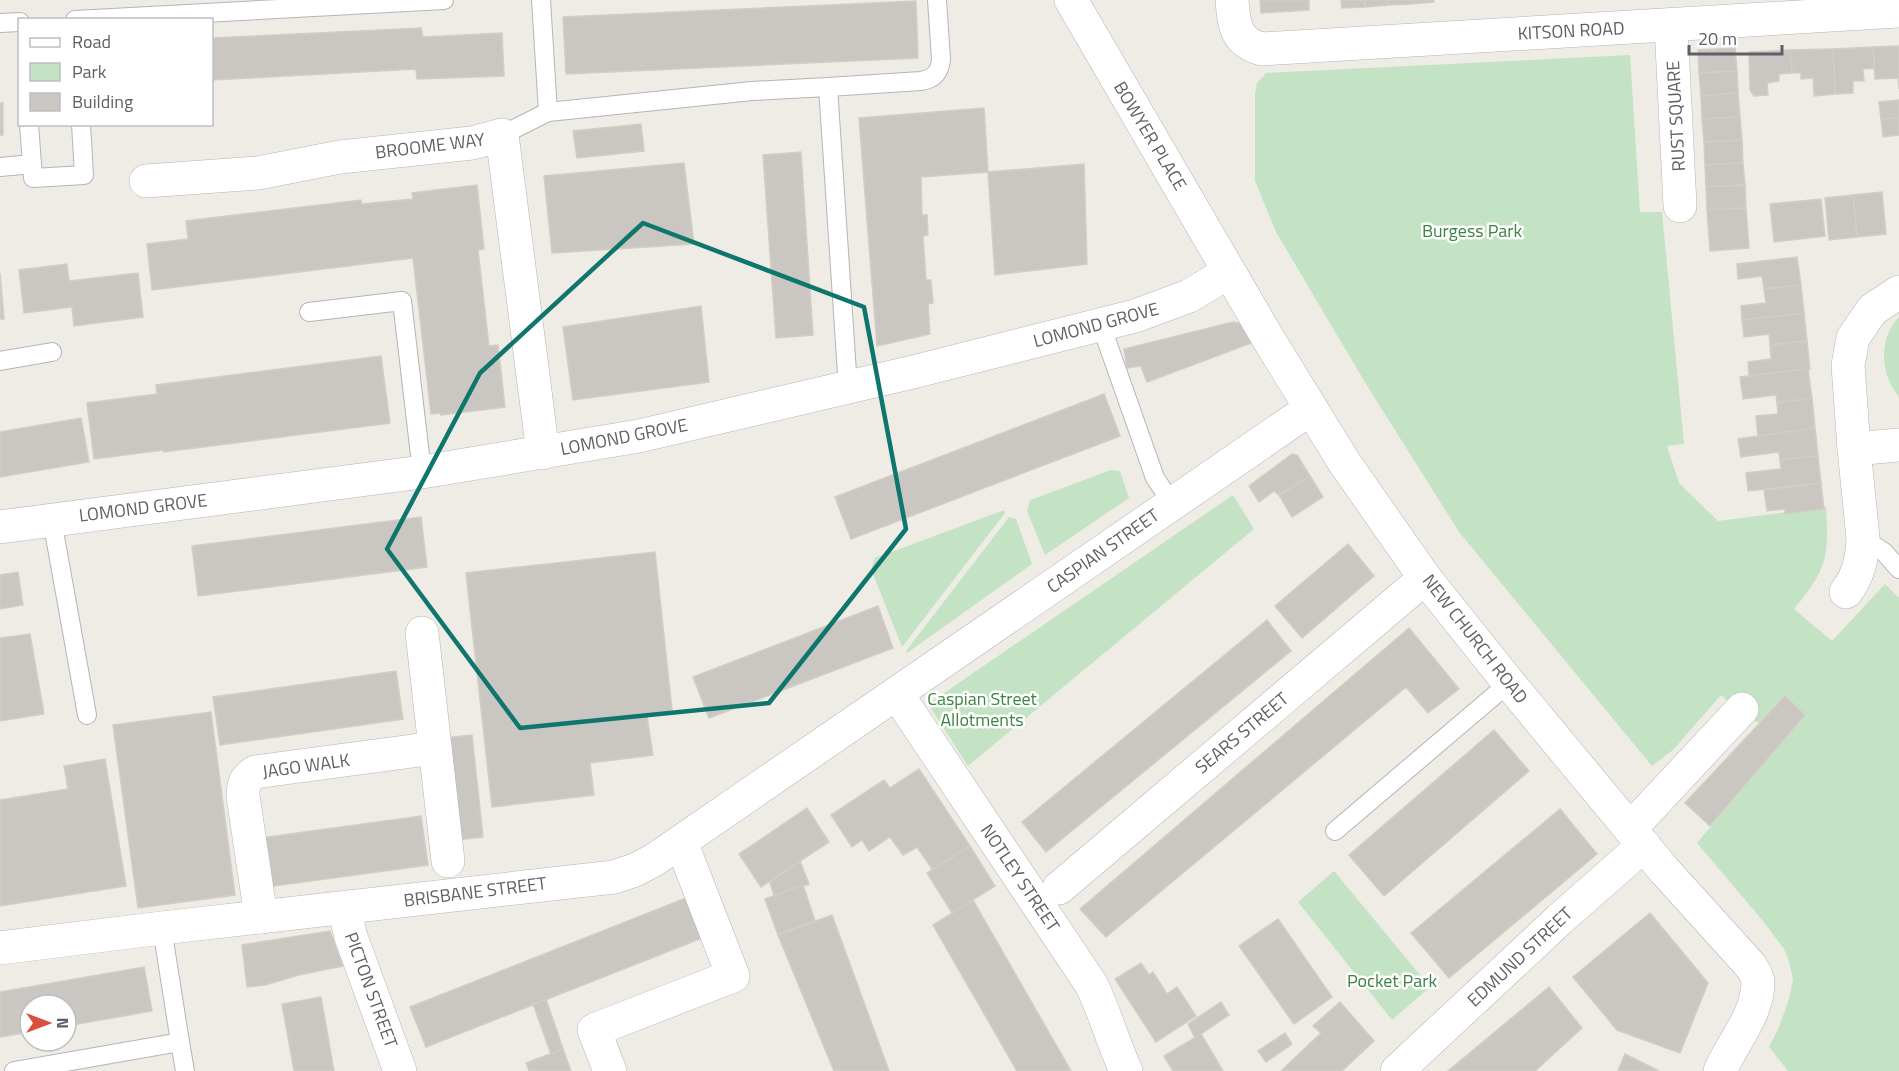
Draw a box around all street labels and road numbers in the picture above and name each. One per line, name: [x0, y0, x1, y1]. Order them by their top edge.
street label: KITSON ROAD: [1517, 14, 1625, 47]
street label: RUST SQUARE: [1659, 60, 1692, 172]
street label: BOWYER PLACE: [1107, 76, 1194, 195]
street label: BROOME WAY: [374, 125, 487, 166]
street label: LOMOND GROVE: [1030, 295, 1162, 354]
street label: LOMOND GROVE: [558, 411, 690, 462]
street label: LOMOND GROVE: [77, 486, 209, 529]
street label: CASPIAN STREET: [1041, 501, 1165, 599]
street label: NEW CHURCH ROAD: [1416, 568, 1535, 709]
street label: SEARS STREET: [1189, 685, 1295, 780]
street label: JAGO WALK: [261, 746, 351, 785]
street label: NOTLEY STREET: [974, 818, 1067, 938]
street label: BRISBANE STREET: [402, 869, 548, 914]
street label: EDMUND STREET: [1461, 900, 1579, 1013]
street label: PICTON STREET: [338, 928, 405, 1052]

